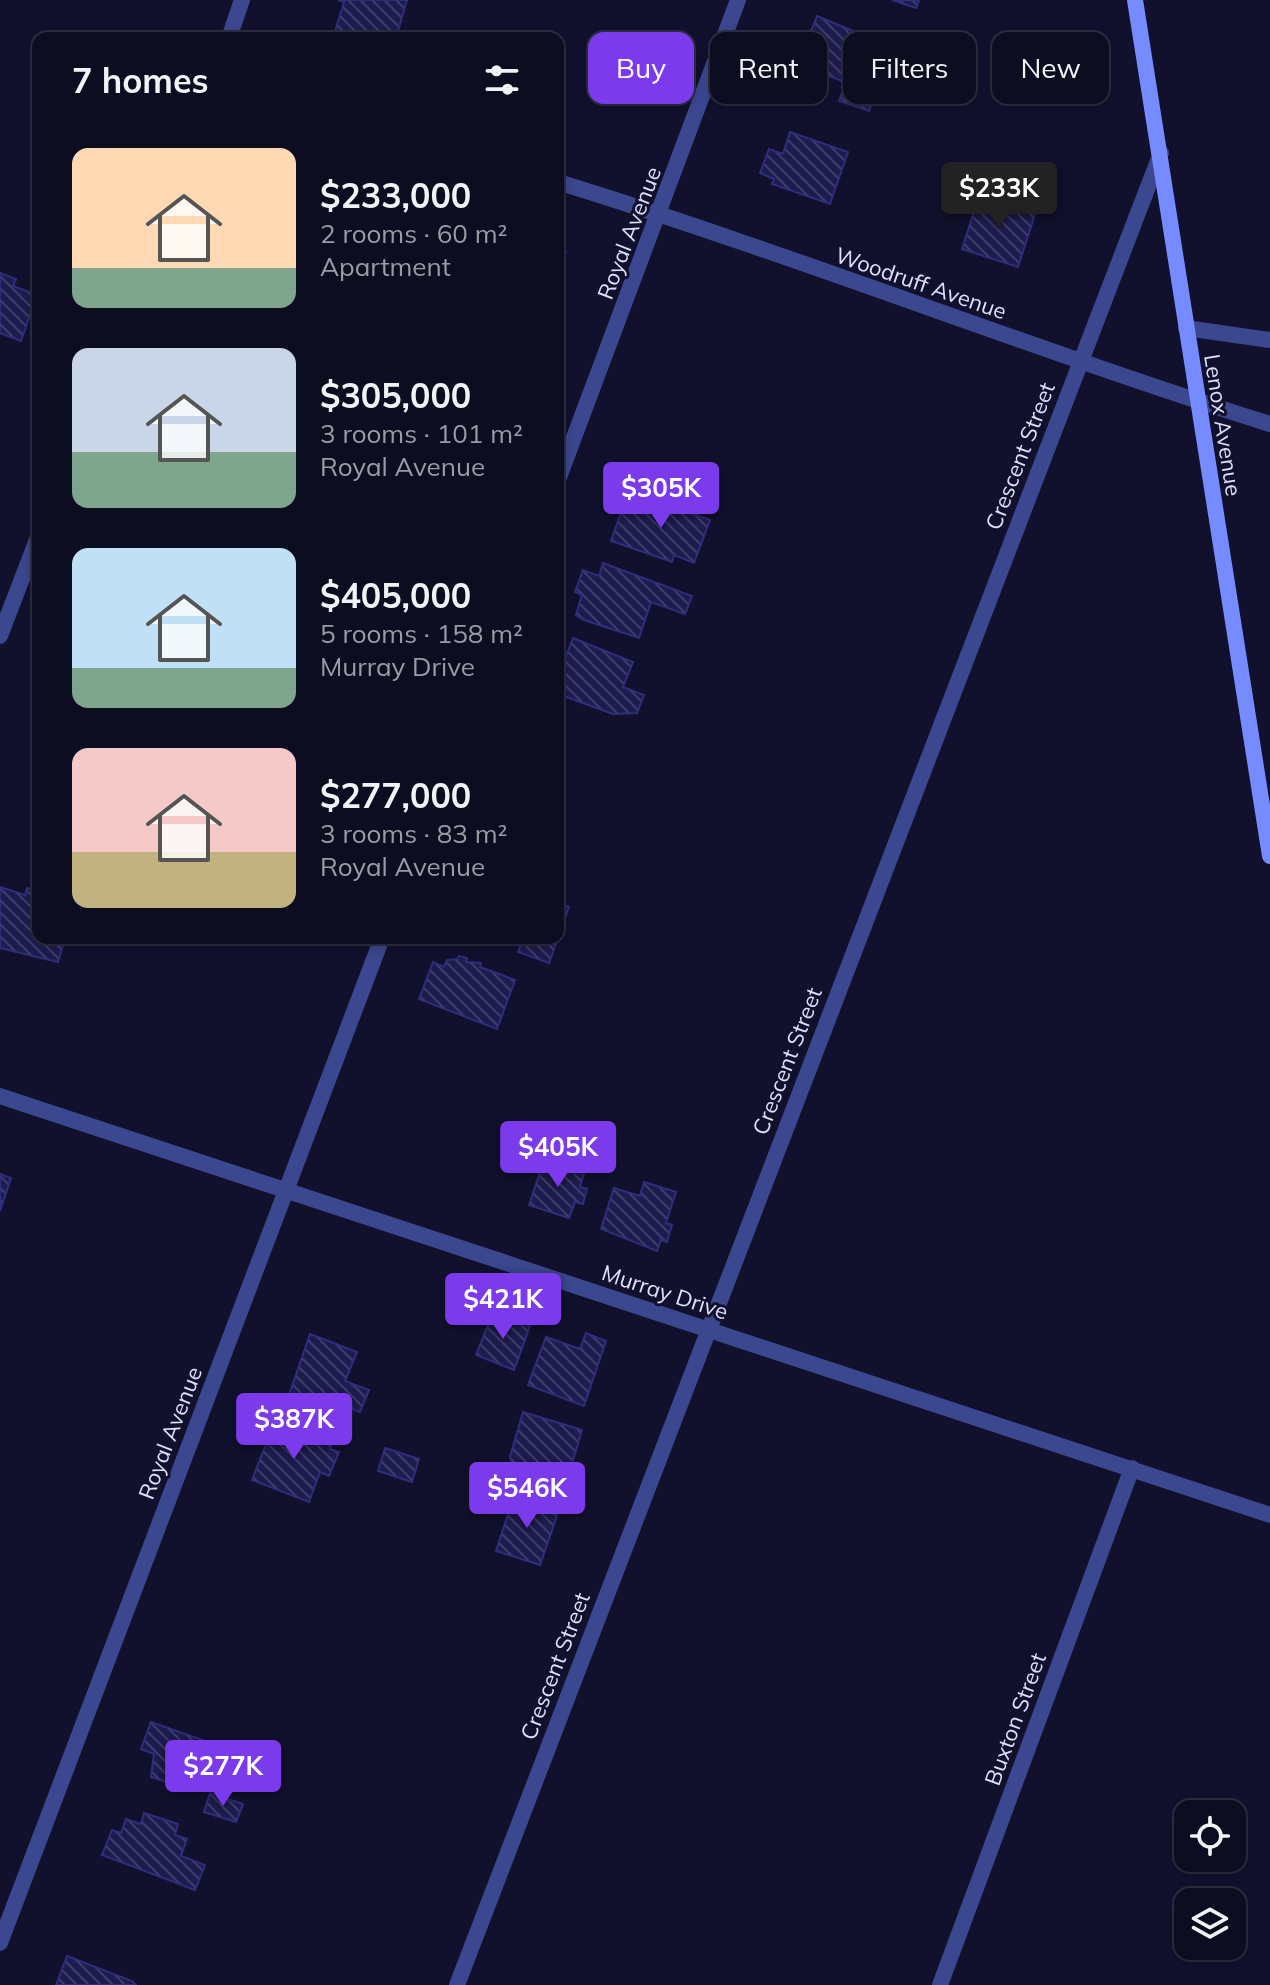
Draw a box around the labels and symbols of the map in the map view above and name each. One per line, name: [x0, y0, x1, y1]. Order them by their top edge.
pin: $233K: [943, 162, 1055, 230]
street label: Royal Avenue: [591, 163, 667, 303]
street label: Woodruff Avenue: [832, 241, 1010, 325]
street label: Lenox Avenue: [1198, 352, 1248, 498]
street label: Crescent Street: [979, 378, 1061, 534]
pin: $305K: [605, 462, 717, 530]
street label: Crescent Street: [746, 983, 828, 1139]
pin: $405K: [502, 1121, 614, 1189]
street label: Murray Drive: [598, 1258, 732, 1326]
pin: $421K: [447, 1273, 559, 1341]
street label: Royal Avenue: [132, 1363, 208, 1503]
pin: $387K: [238, 1393, 350, 1461]
pin: $546K: [471, 1462, 583, 1530]
street label: Crescent Street: [514, 1588, 596, 1744]
street label: Buxton Street: [978, 1649, 1052, 1789]
pin: $277K: [167, 1740, 279, 1808]

